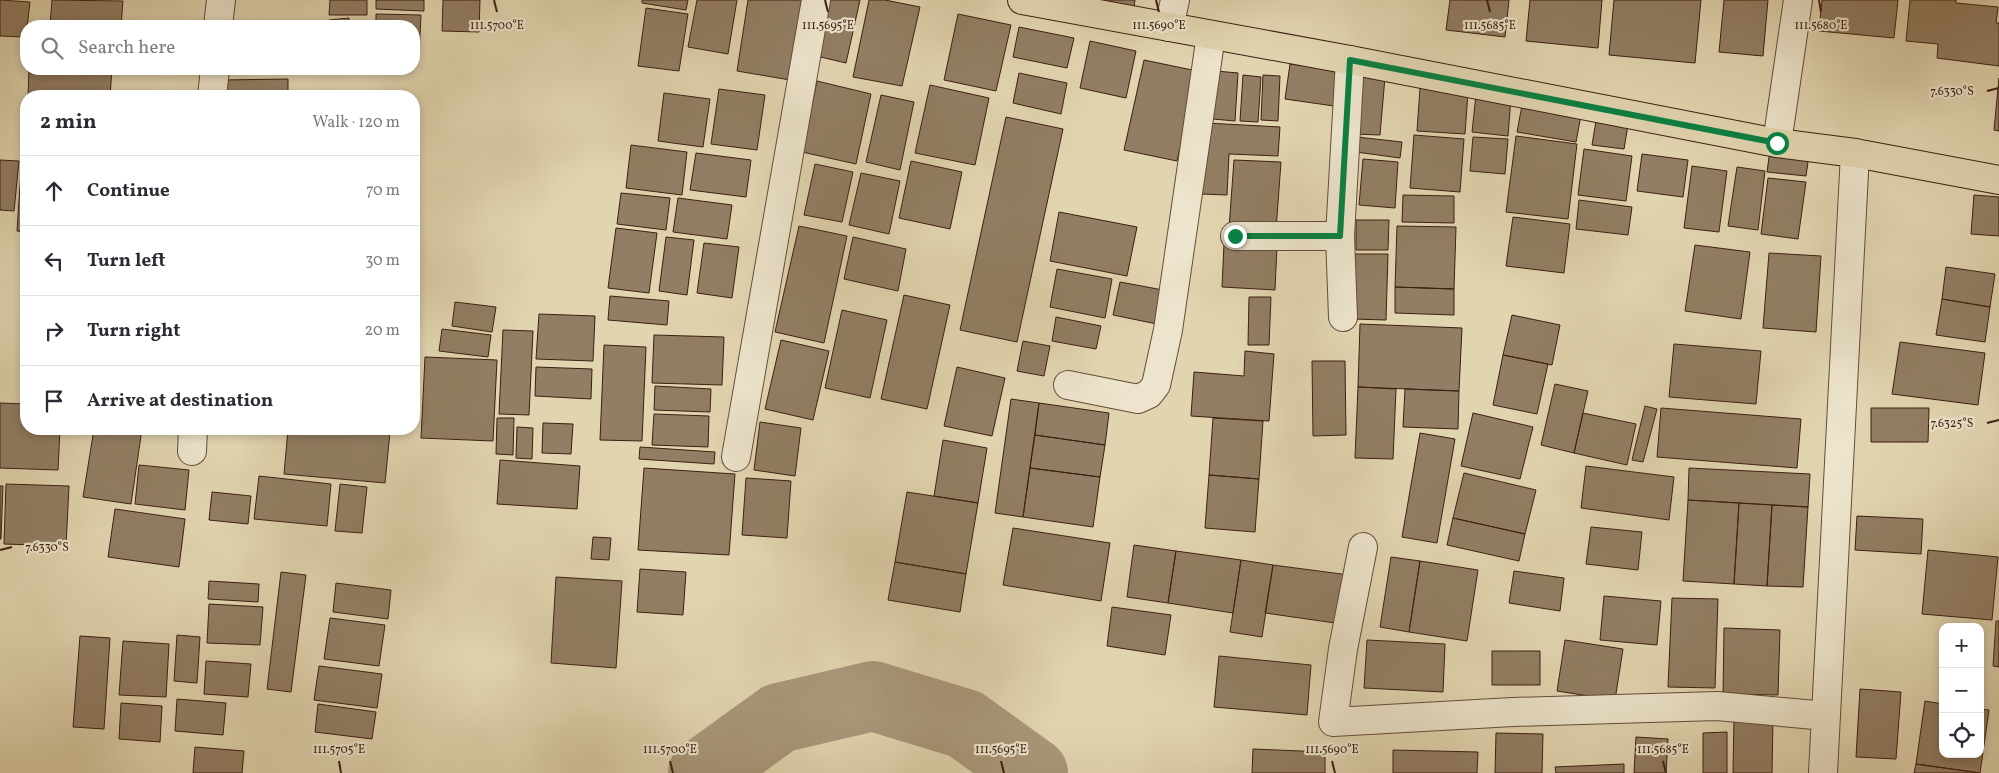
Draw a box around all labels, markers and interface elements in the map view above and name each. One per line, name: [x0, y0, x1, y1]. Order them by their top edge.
text: 111.5700°E: [470, 18, 524, 34]
text: 111.5695°E: [802, 18, 854, 34]
text: 111.5690°E: [1132, 18, 1186, 34]
text: 111.5685°E: [1464, 18, 1516, 34]
text: 111.5680°E: [1794, 18, 1848, 34]
search box: [20, 20, 420, 75]
icon: search: [38, 34, 66, 62]
text: Search here: [78, 35, 175, 61]
text: 7.6330°S: [1930, 84, 1974, 100]
text: 2 min: [40, 108, 97, 137]
text: Walk · 120 m: [312, 112, 400, 134]
route start: [1766, 132, 1789, 155]
icon: ahead: [40, 177, 68, 205]
text: Continue: [87, 178, 170, 204]
text: 70 m: [366, 180, 400, 202]
route end: [1224, 225, 1247, 248]
icon: left: [40, 247, 68, 275]
text: Turn left: [87, 248, 166, 274]
text: 30 m: [365, 250, 400, 272]
icon: right: [40, 317, 68, 345]
text: Turn right: [87, 318, 180, 344]
text: 20 m: [365, 320, 400, 342]
icon: arrive: [40, 387, 68, 415]
text: Arrive at destination: [87, 388, 273, 414]
text: 7.6325°S: [1931, 416, 1973, 432]
text: 7.6330°S: [25, 540, 69, 556]
map controls: [1939, 623, 1984, 758]
button: +: [1939, 623, 1984, 668]
button: −: [1939, 668, 1984, 713]
button: locate: [1939, 713, 1984, 758]
text: 111.5705°E: [313, 742, 365, 758]
text: 111.5700°E: [643, 742, 697, 758]
text: 111.5695°E: [975, 742, 1027, 758]
text: 111.5690°E: [1305, 742, 1359, 758]
text: 111.5685°E: [1637, 742, 1689, 758]

